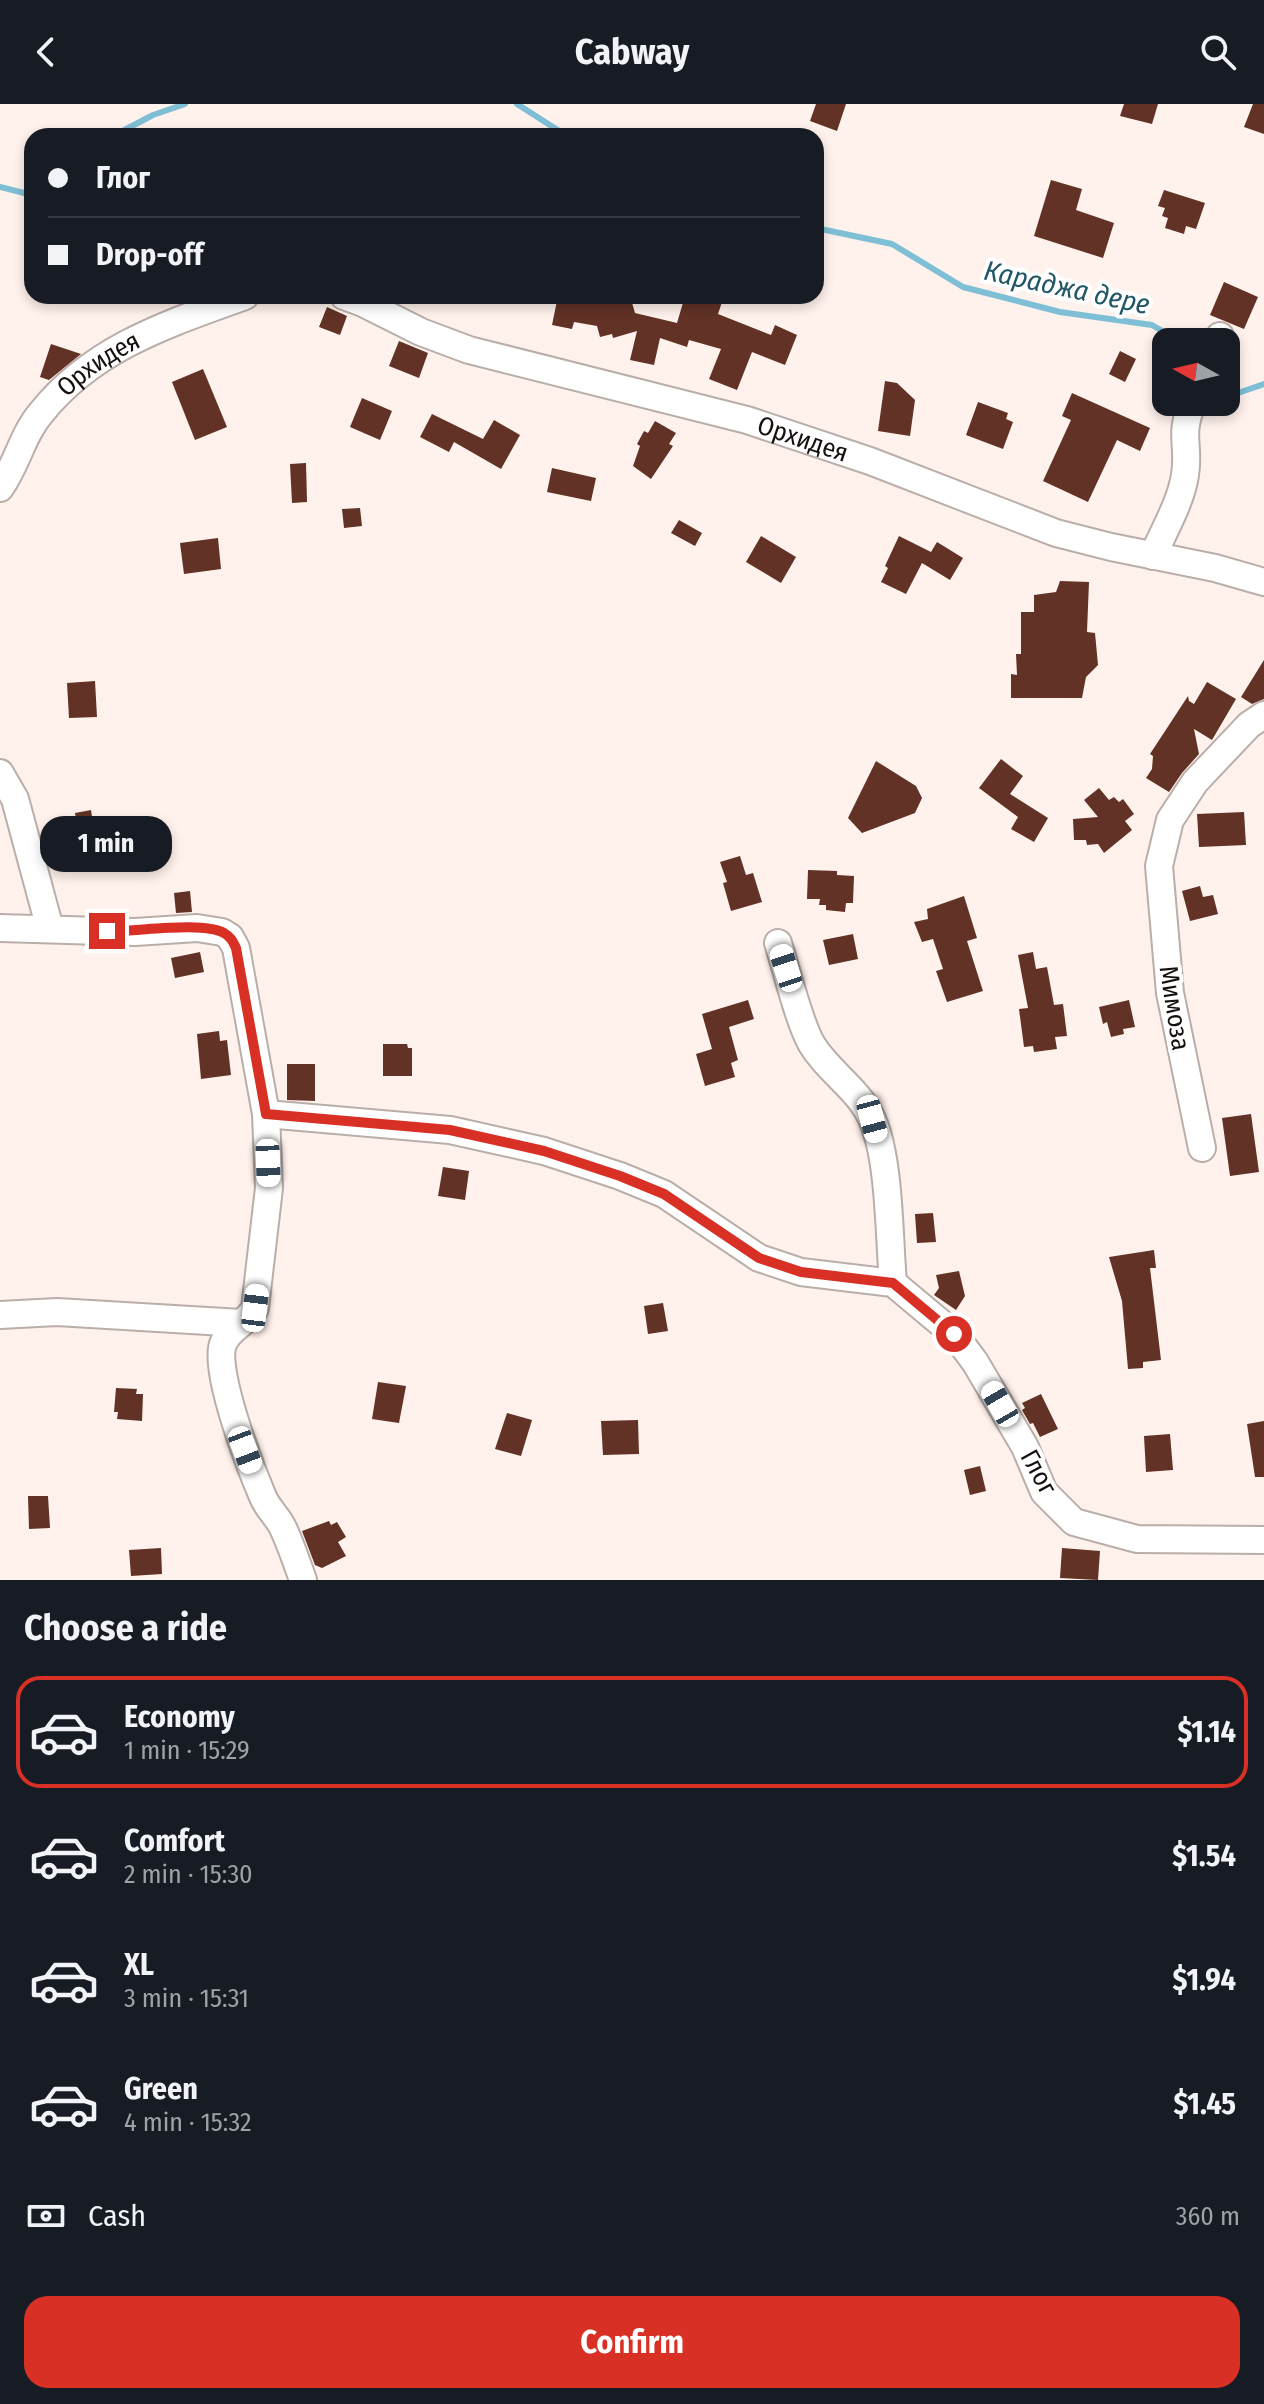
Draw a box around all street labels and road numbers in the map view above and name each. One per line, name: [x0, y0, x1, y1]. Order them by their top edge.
street label: Орхидея: [50, 325, 145, 403]
street label: Орхидея: [753, 410, 852, 469]
street label: Мимоза: [1153, 964, 1196, 1053]
street label: Глог: [1014, 1444, 1063, 1500]

